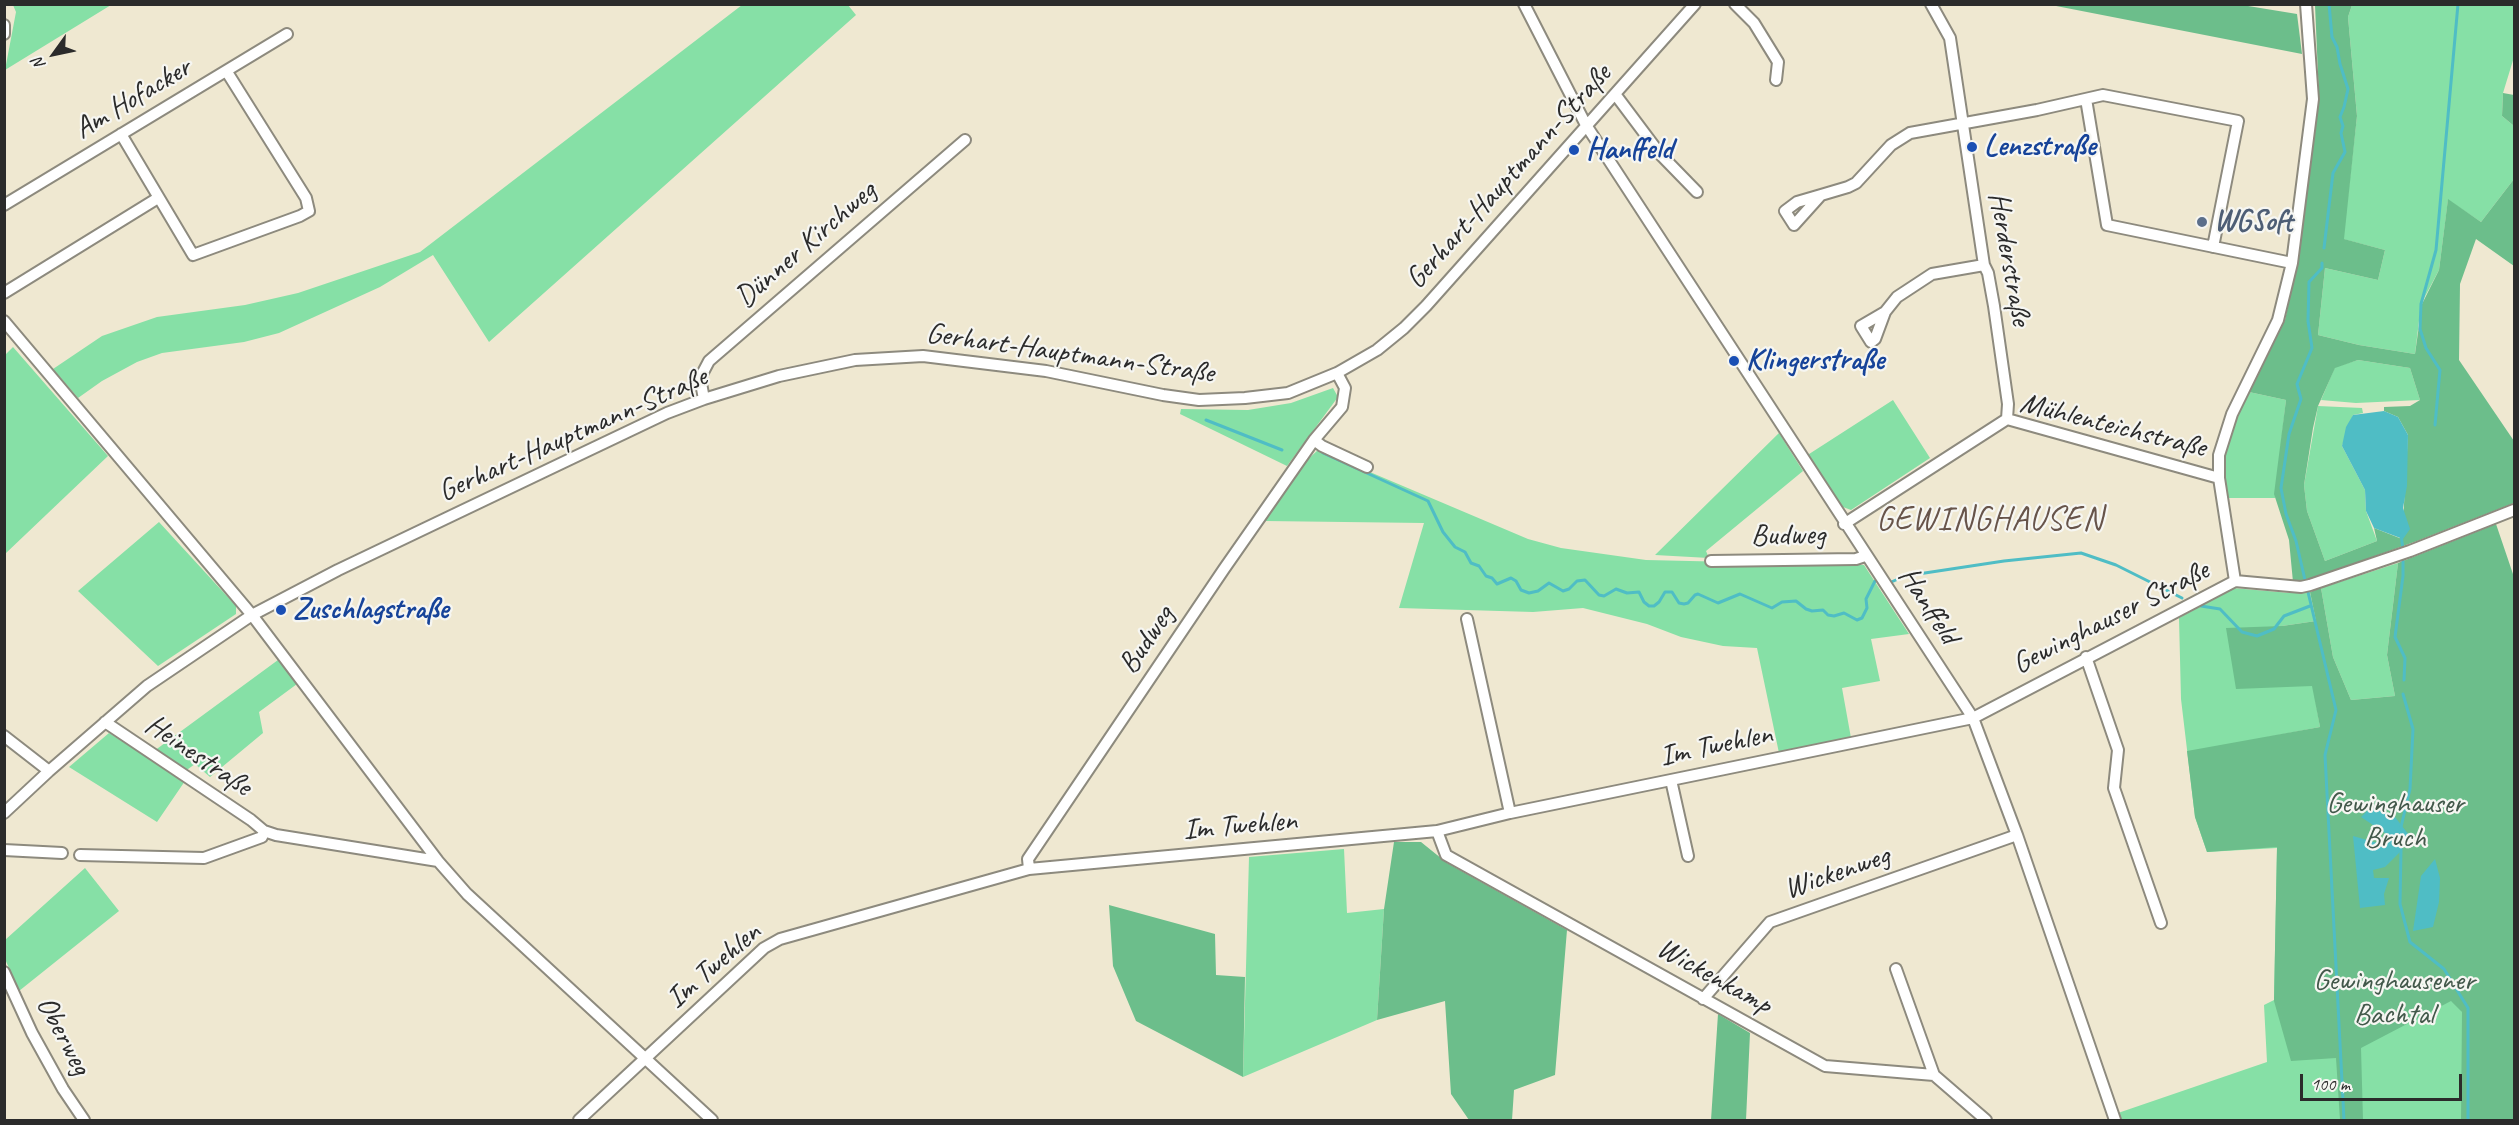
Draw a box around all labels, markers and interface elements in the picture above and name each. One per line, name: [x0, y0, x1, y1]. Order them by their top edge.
north arrow: [24, 24, 84, 84]
street label: Am Hofacker: [68, 50, 198, 148]
text: N: [28, 54, 50, 73]
street label: Gerhart-Hauptmann-Straße: [1399, 57, 1619, 297]
place label: Lenzstraße: [1984, 129, 2096, 165]
place label: Hanffeld: [1586, 132, 1673, 168]
marker: Lenzstraße: [1965, 140, 1979, 154]
marker: Hanffeld: [1567, 143, 1581, 157]
street label: Dünner Kirchweg: [728, 174, 884, 316]
street label: Herderstraße: [1980, 190, 2038, 328]
place label: WGSoft: [2214, 204, 2293, 240]
marker: WGSoft: [2195, 215, 2209, 229]
street label: Gerhart-Hauptmann-Straße: [924, 316, 1216, 392]
place label: Klingerstraße: [1746, 343, 1884, 379]
marker: Klingerstraße: [1727, 354, 1741, 368]
street label: Gerhart-Hauptmann-Straße: [433, 360, 713, 510]
street label: Mühlenteichstraße: [2016, 386, 2210, 466]
district label: GEWINGHAUSEN: [1877, 500, 2103, 540]
street label: Budweg: [1750, 517, 1826, 555]
street label: Gewinghauser Straße: [2007, 553, 2215, 683]
street label: Hanffeld: [1890, 561, 1966, 651]
place label: Zuschlagstraße: [293, 592, 448, 628]
street label: Budweg: [1111, 599, 1183, 681]
marker: Zuschlagstraße: [274, 603, 288, 617]
street label: Heinestraße: [138, 707, 258, 805]
street label: Im Twehlen: [1657, 717, 1775, 775]
park label: Gewinghauser Bruch: [2326, 786, 2464, 856]
street label: Im Twehlen: [1182, 803, 1298, 849]
street label: Wickenweg: [1780, 838, 1894, 908]
street label: Im Twehlen: [659, 915, 769, 1017]
street label: Wickenkamp: [1650, 931, 1778, 1023]
park label: Gewinghausener Bachtal: [2314, 963, 2474, 1034]
street label: Oberweg: [27, 990, 99, 1082]
scale bar: [2303, 1062, 2465, 1100]
text: 100 m: [2311, 1073, 2350, 1095]

